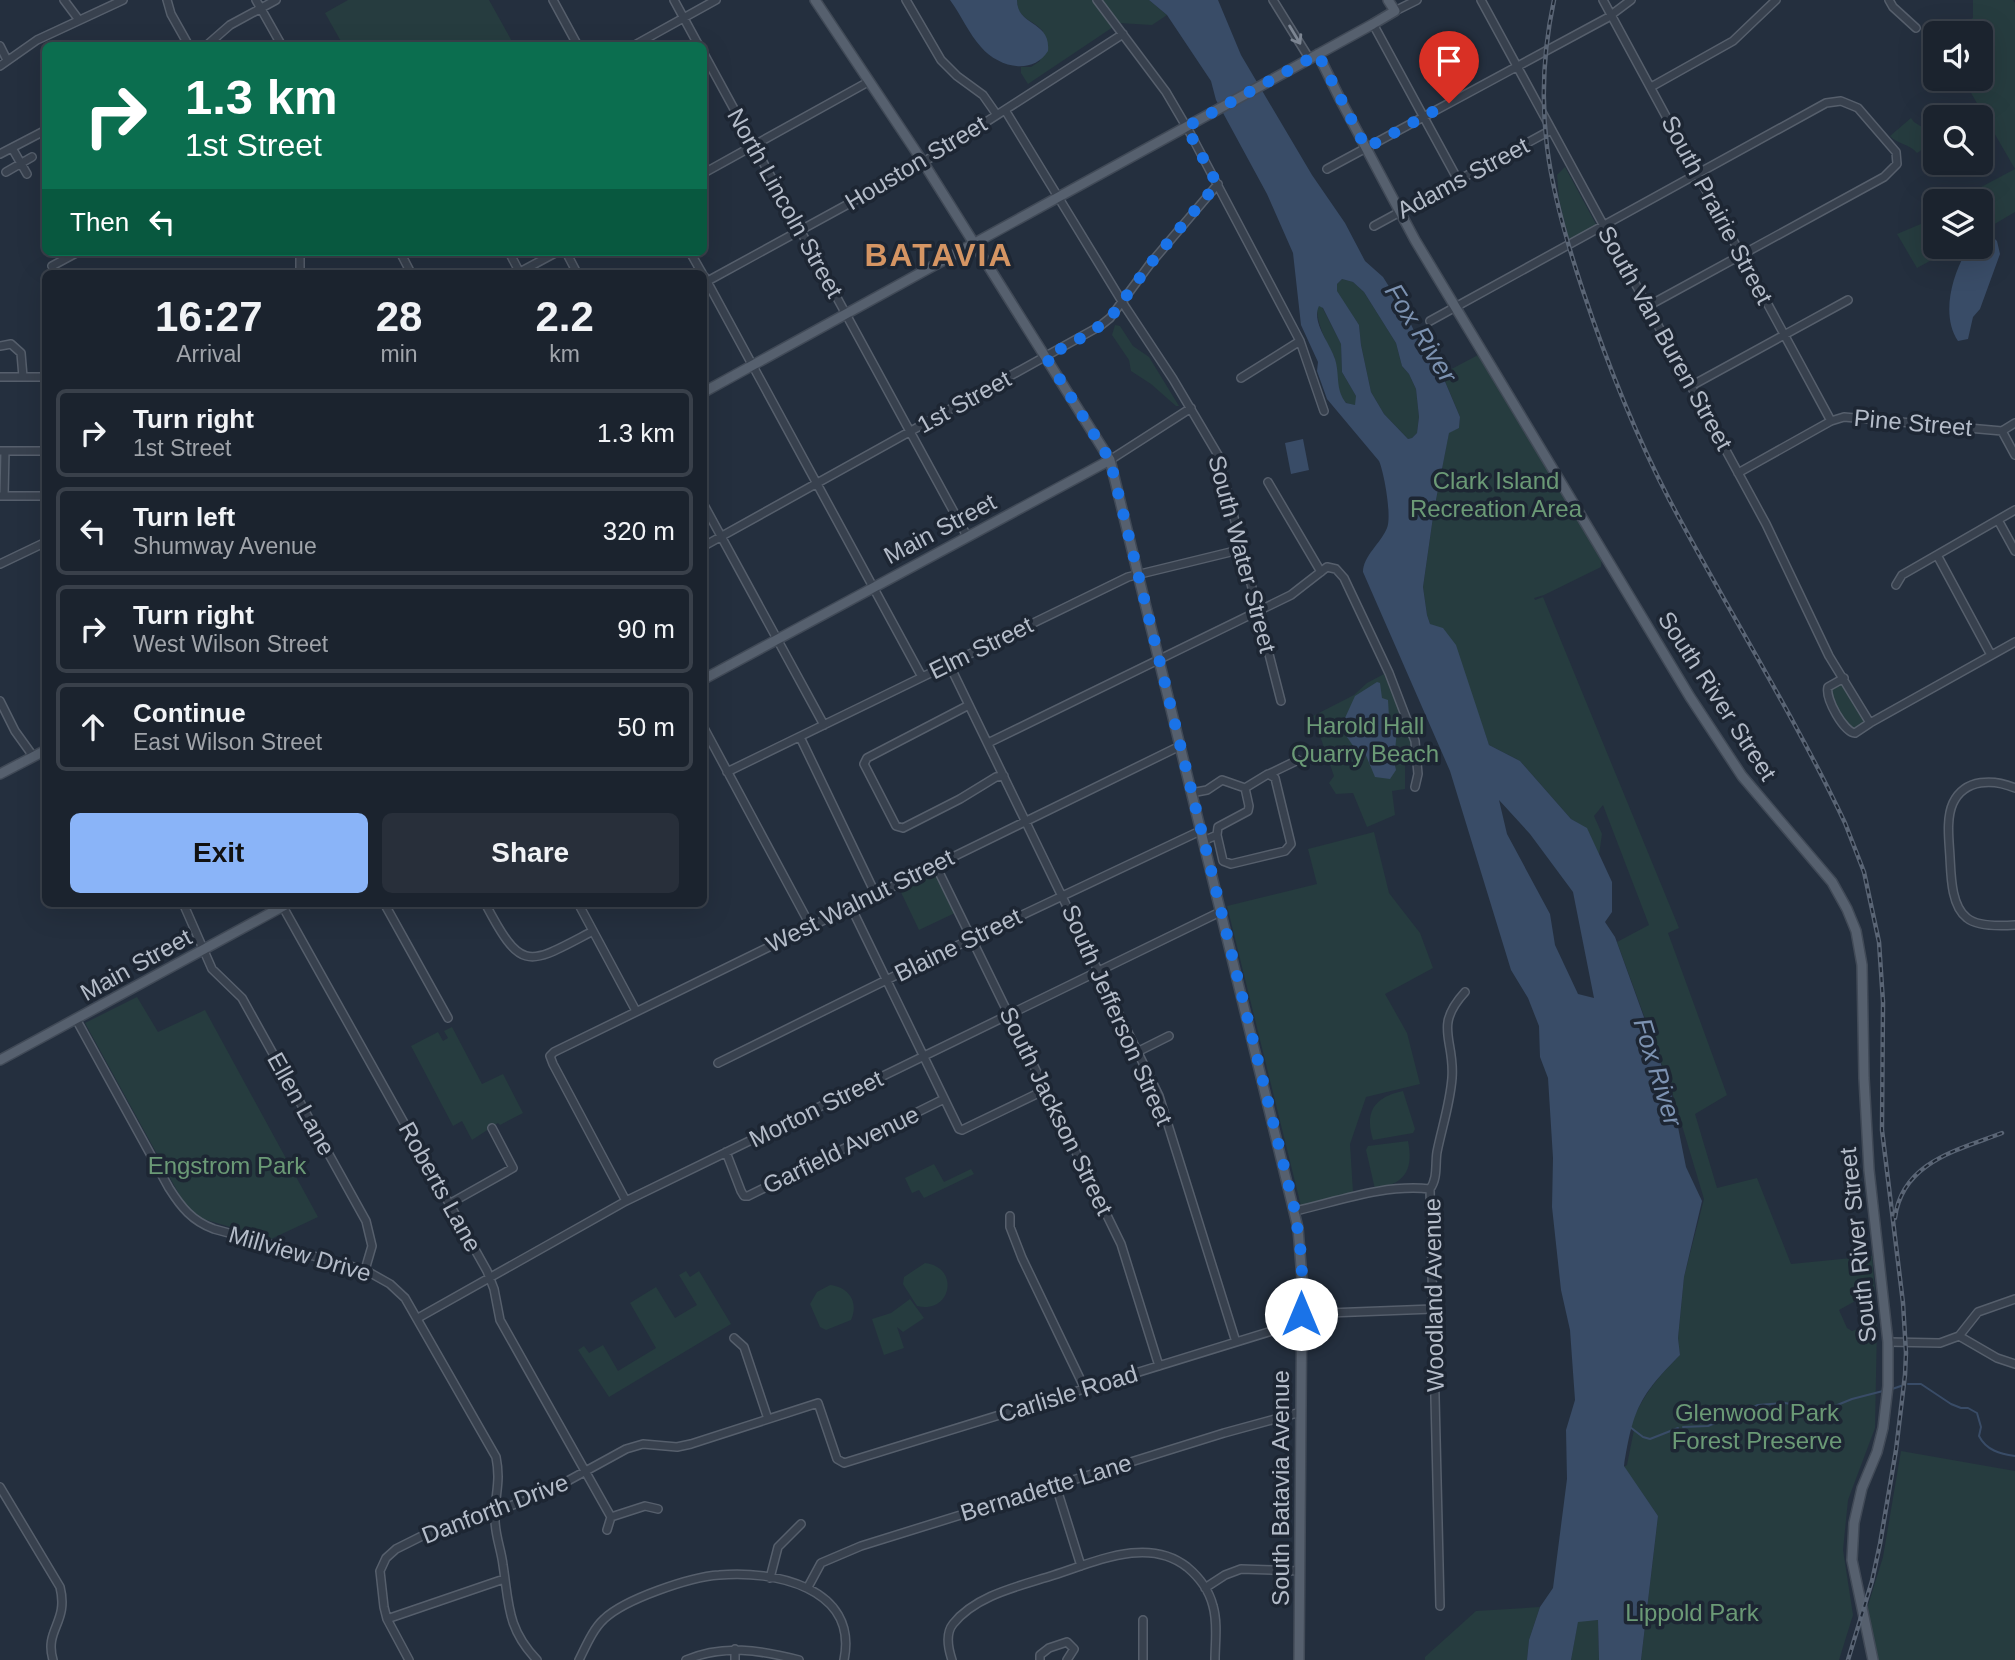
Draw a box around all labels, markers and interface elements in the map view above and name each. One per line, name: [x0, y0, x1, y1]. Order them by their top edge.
map controls: [1923, 21, 1993, 259]
button: sound: [1923, 21, 1993, 91]
one-way arrow: [1288, 25, 1302, 45]
pin: [1419, 31, 1479, 103]
icon: arrive: [1430, 42, 1468, 80]
icon: right: [70, 70, 161, 161]
text: 1.3 km: [185, 70, 338, 124]
street label: North Lincoln Street: [722, 103, 849, 302]
button: search: [1923, 105, 1993, 175]
street label: Houston Street: [840, 110, 992, 215]
street label: South Prairie Street: [1656, 111, 1779, 309]
text: 1st Street: [185, 127, 322, 163]
street label: Adams Street: [1392, 131, 1534, 224]
button: layers: [1923, 189, 1993, 259]
icon: left: [143, 203, 181, 241]
text: Then: [70, 207, 129, 237]
street label: South Van Buren Street: [1593, 221, 1738, 455]
district label: BATAVIA: [864, 237, 1014, 273]
water label: Fox River: [1379, 278, 1464, 389]
text: 16:27: [155, 293, 263, 340]
text: 28: [376, 293, 422, 340]
text: 2.2: [535, 293, 594, 340]
text: Arrival: [176, 341, 241, 367]
text: min: [380, 341, 418, 367]
text: km: [549, 341, 580, 367]
street label: 1st Street: [912, 365, 1016, 438]
text: Turn right: [133, 404, 254, 434]
street label: Pine Street: [1853, 404, 1974, 441]
icon: right: [74, 414, 112, 452]
text: 1.3 km: [597, 418, 675, 448]
text: 1st Street: [133, 435, 231, 461]
street label: South Water Street: [1203, 452, 1282, 656]
park label: Clark Island Recreation Area: [1410, 467, 1583, 522]
street label: Main Street: [879, 488, 1001, 569]
text: Turn left: [133, 502, 235, 532]
icon: left: [74, 512, 112, 550]
text: 320 m: [603, 516, 675, 546]
text: Shumway Avenue: [133, 533, 317, 559]
text: Turn right: [133, 600, 254, 630]
street label: South River Street: [1653, 606, 1782, 786]
icon: right: [74, 610, 112, 648]
street label: Elm Street: [925, 611, 1037, 684]
text: 90 m: [617, 614, 675, 644]
text: West Wilson Street: [133, 631, 328, 657]
text: Continue: [133, 698, 246, 728]
icon: ahead: [74, 708, 112, 746]
text: 50 m: [617, 712, 675, 742]
park label: Harold Hall Quarry Beach: [1291, 712, 1439, 767]
text: East Wilson Street: [133, 729, 322, 755]
button: Exit: [70, 813, 368, 893]
button: Share: [382, 813, 679, 893]
street label: West Walnut Street: [762, 843, 958, 958]
street label: South Jefferson Street: [1057, 900, 1178, 1129]
street label: Blaine Street: [890, 902, 1026, 987]
street label: Main Street: [76, 923, 196, 1006]
street label: South Jackson Street: [994, 1002, 1119, 1220]
water label: Fox River: [1627, 1014, 1689, 1131]
street label: Ellen Lane: [262, 1048, 341, 1160]
street label: Morton Street: [745, 1064, 887, 1153]
street label: Garfield Avenue: [758, 1100, 923, 1199]
street label: Roberts Lane: [394, 1117, 487, 1256]
street label: South River Street: [1834, 1146, 1881, 1344]
park label: Engstrom Park: [148, 1152, 307, 1179]
street label: Woodland Avenue: [1418, 1198, 1449, 1392]
street label: Millview Drive: [226, 1220, 374, 1287]
position arrow: [1264, 1277, 1338, 1351]
street label: Carlisle Road: [995, 1360, 1141, 1427]
street label: South Batavia Avenue: [1267, 1370, 1294, 1606]
park label: Glenwood Park Forest Preserve: [1672, 1399, 1842, 1454]
street label: Bernadette Lane: [957, 1449, 1135, 1526]
street label: Danforth Drive: [418, 1468, 572, 1549]
park label: Lippold Park: [1625, 1599, 1760, 1626]

